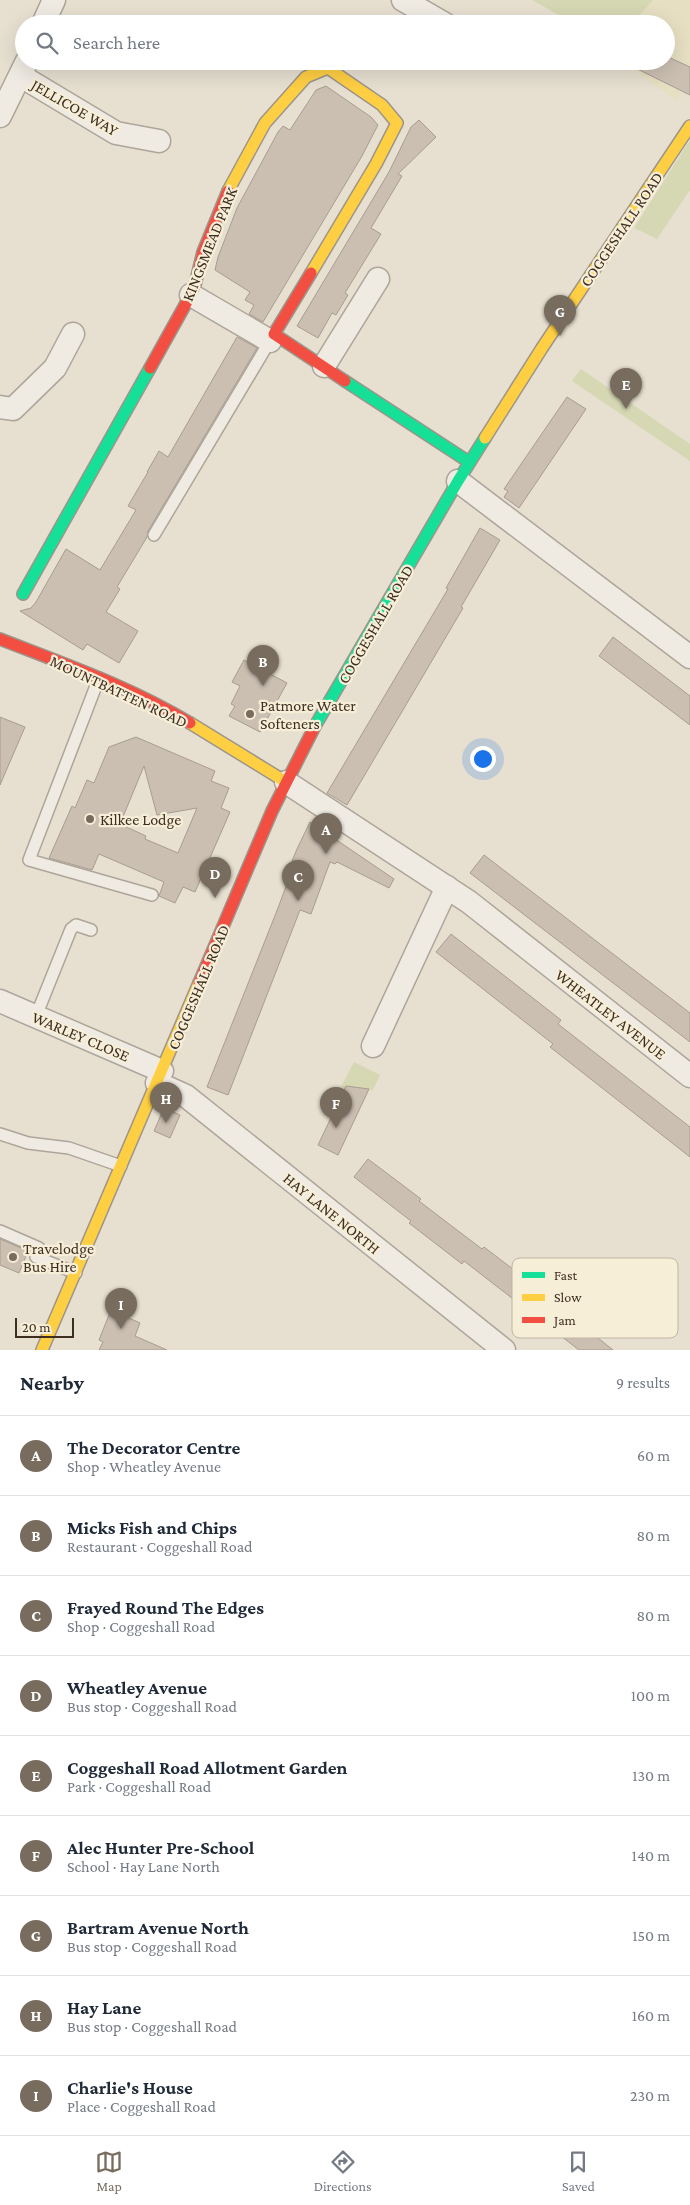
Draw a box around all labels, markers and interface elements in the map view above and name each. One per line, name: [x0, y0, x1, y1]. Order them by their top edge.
search box: [15, 15, 675, 70]
icon: search: [33, 29, 61, 57]
text: Search here: [73, 32, 160, 53]
street label: JELLICOE WAY: [26, 75, 122, 140]
street label: COGGESHALL ROAD: [577, 169, 666, 290]
street label: KINGSMEAD PARK: [179, 184, 240, 304]
pin: G: [544, 295, 576, 336]
pin: E: [610, 368, 642, 409]
street label: COGGESHALL ROAD: [335, 562, 416, 687]
pin: B: [247, 645, 279, 686]
street label: MOUNTBATTEN ROAD: [47, 652, 190, 731]
place label: Patmore Water Softeners: [260, 697, 356, 732]
marker: Patmore Water Softeners: [244, 708, 256, 720]
your location: [470, 746, 496, 772]
place label: Kilkee Lodge: [100, 811, 181, 829]
marker: Kilkee Lodge: [84, 813, 96, 825]
pin: A: [310, 813, 342, 854]
pin: D: [199, 857, 231, 898]
pin: C: [282, 860, 314, 901]
street label: COGGESHALL ROAD: [164, 922, 232, 1052]
street label: WHEATLEY AVENUE: [552, 966, 669, 1063]
street label: WARLEY CLOSE: [30, 1008, 132, 1065]
pin: H: [150, 1082, 182, 1123]
pin: F: [320, 1087, 352, 1128]
street label: HAY LANE NORTH: [280, 1169, 383, 1257]
place label: Travelodge Bus Hire: [23, 1240, 94, 1275]
marker: Travelodge Bus Hire: [7, 1251, 19, 1263]
legend: [512, 1258, 678, 1338]
text: Fast: [554, 1267, 578, 1283]
pin: I: [105, 1288, 137, 1329]
text: Slow: [554, 1289, 582, 1305]
text: Jam: [552, 1312, 576, 1328]
scale bar: [15, 1315, 74, 1338]
text: 20 m: [22, 1319, 50, 1335]
text: Nearby: [20, 1371, 84, 1395]
text: 9 results: [616, 1374, 670, 1391]
text: The Decorator Centre: [67, 1437, 240, 1458]
text: A: [31, 1447, 41, 1464]
text: 60 m: [637, 1447, 670, 1464]
text: Shop · Wheatley Avenue: [67, 1458, 221, 1475]
text: Micks Fish and Chips: [67, 1517, 237, 1538]
text: B: [31, 1527, 41, 1544]
text: 80 m: [636, 1527, 670, 1544]
text: Restaurant · Coggeshall Road: [67, 1538, 252, 1555]
text: Frayed Round The Edges: [67, 1597, 264, 1618]
text: C: [31, 1607, 41, 1624]
text: 80 m: [636, 1607, 670, 1624]
text: Shop · Coggeshall Road: [67, 1618, 215, 1635]
text: Wheatley Avenue: [67, 1677, 207, 1698]
text: D: [30, 1687, 42, 1704]
text: 100 m: [631, 1687, 670, 1704]
text: Bus stop · Coggeshall Road: [67, 1698, 237, 1715]
text: Coggeshall Road Allotment Garden: [67, 1757, 348, 1778]
text: E: [31, 1767, 41, 1784]
text: 130 m: [632, 1767, 670, 1784]
text: Park · Coggeshall Road: [67, 1778, 211, 1795]
text: Alec Hunter Pre-School: [67, 1837, 254, 1858]
text: F: [32, 1847, 40, 1864]
text: 140 m: [632, 1847, 670, 1864]
text: School · Hay Lane North: [67, 1858, 220, 1875]
text: Bartram Avenue North: [67, 1917, 249, 1938]
text: G: [31, 1927, 41, 1944]
text: 150 m: [632, 1927, 670, 1944]
text: Bus stop · Coggeshall Road: [67, 1938, 237, 1955]
text: Hay Lane: [67, 1997, 141, 2018]
text: H: [31, 2007, 41, 2024]
text: 160 m: [632, 2007, 670, 2024]
text: Bus stop · Coggeshall Road: [67, 2018, 237, 2035]
text: Charlie's House: [67, 2077, 193, 2098]
text: I: [33, 2087, 39, 2104]
text: 230 m: [630, 2087, 670, 2104]
text: Place · Coggeshall Road: [67, 2098, 216, 2115]
tab: Map: [95, 2148, 123, 2194]
tab: Directions: [314, 2148, 372, 2194]
tab: Saved: [562, 2148, 595, 2194]

